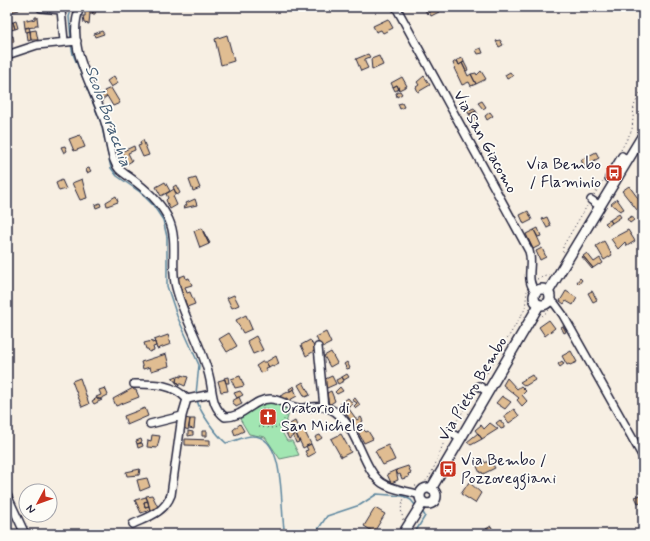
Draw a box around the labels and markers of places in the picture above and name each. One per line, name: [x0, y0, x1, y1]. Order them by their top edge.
place label: Via Bembo / Flaminio: [527, 154, 601, 193]
bus stop icon: Via Bembo / Flaminio: [604, 163, 624, 183]
place label: Oratorio di San Michele: [281, 398, 363, 437]
church icon: Oratorio di San Michele: [258, 407, 278, 427]
place label: Via Bembo / Pozzoveggiani: [461, 450, 557, 490]
bus stop icon: Via Bembo / Pozzoveggiani: [438, 459, 458, 479]

